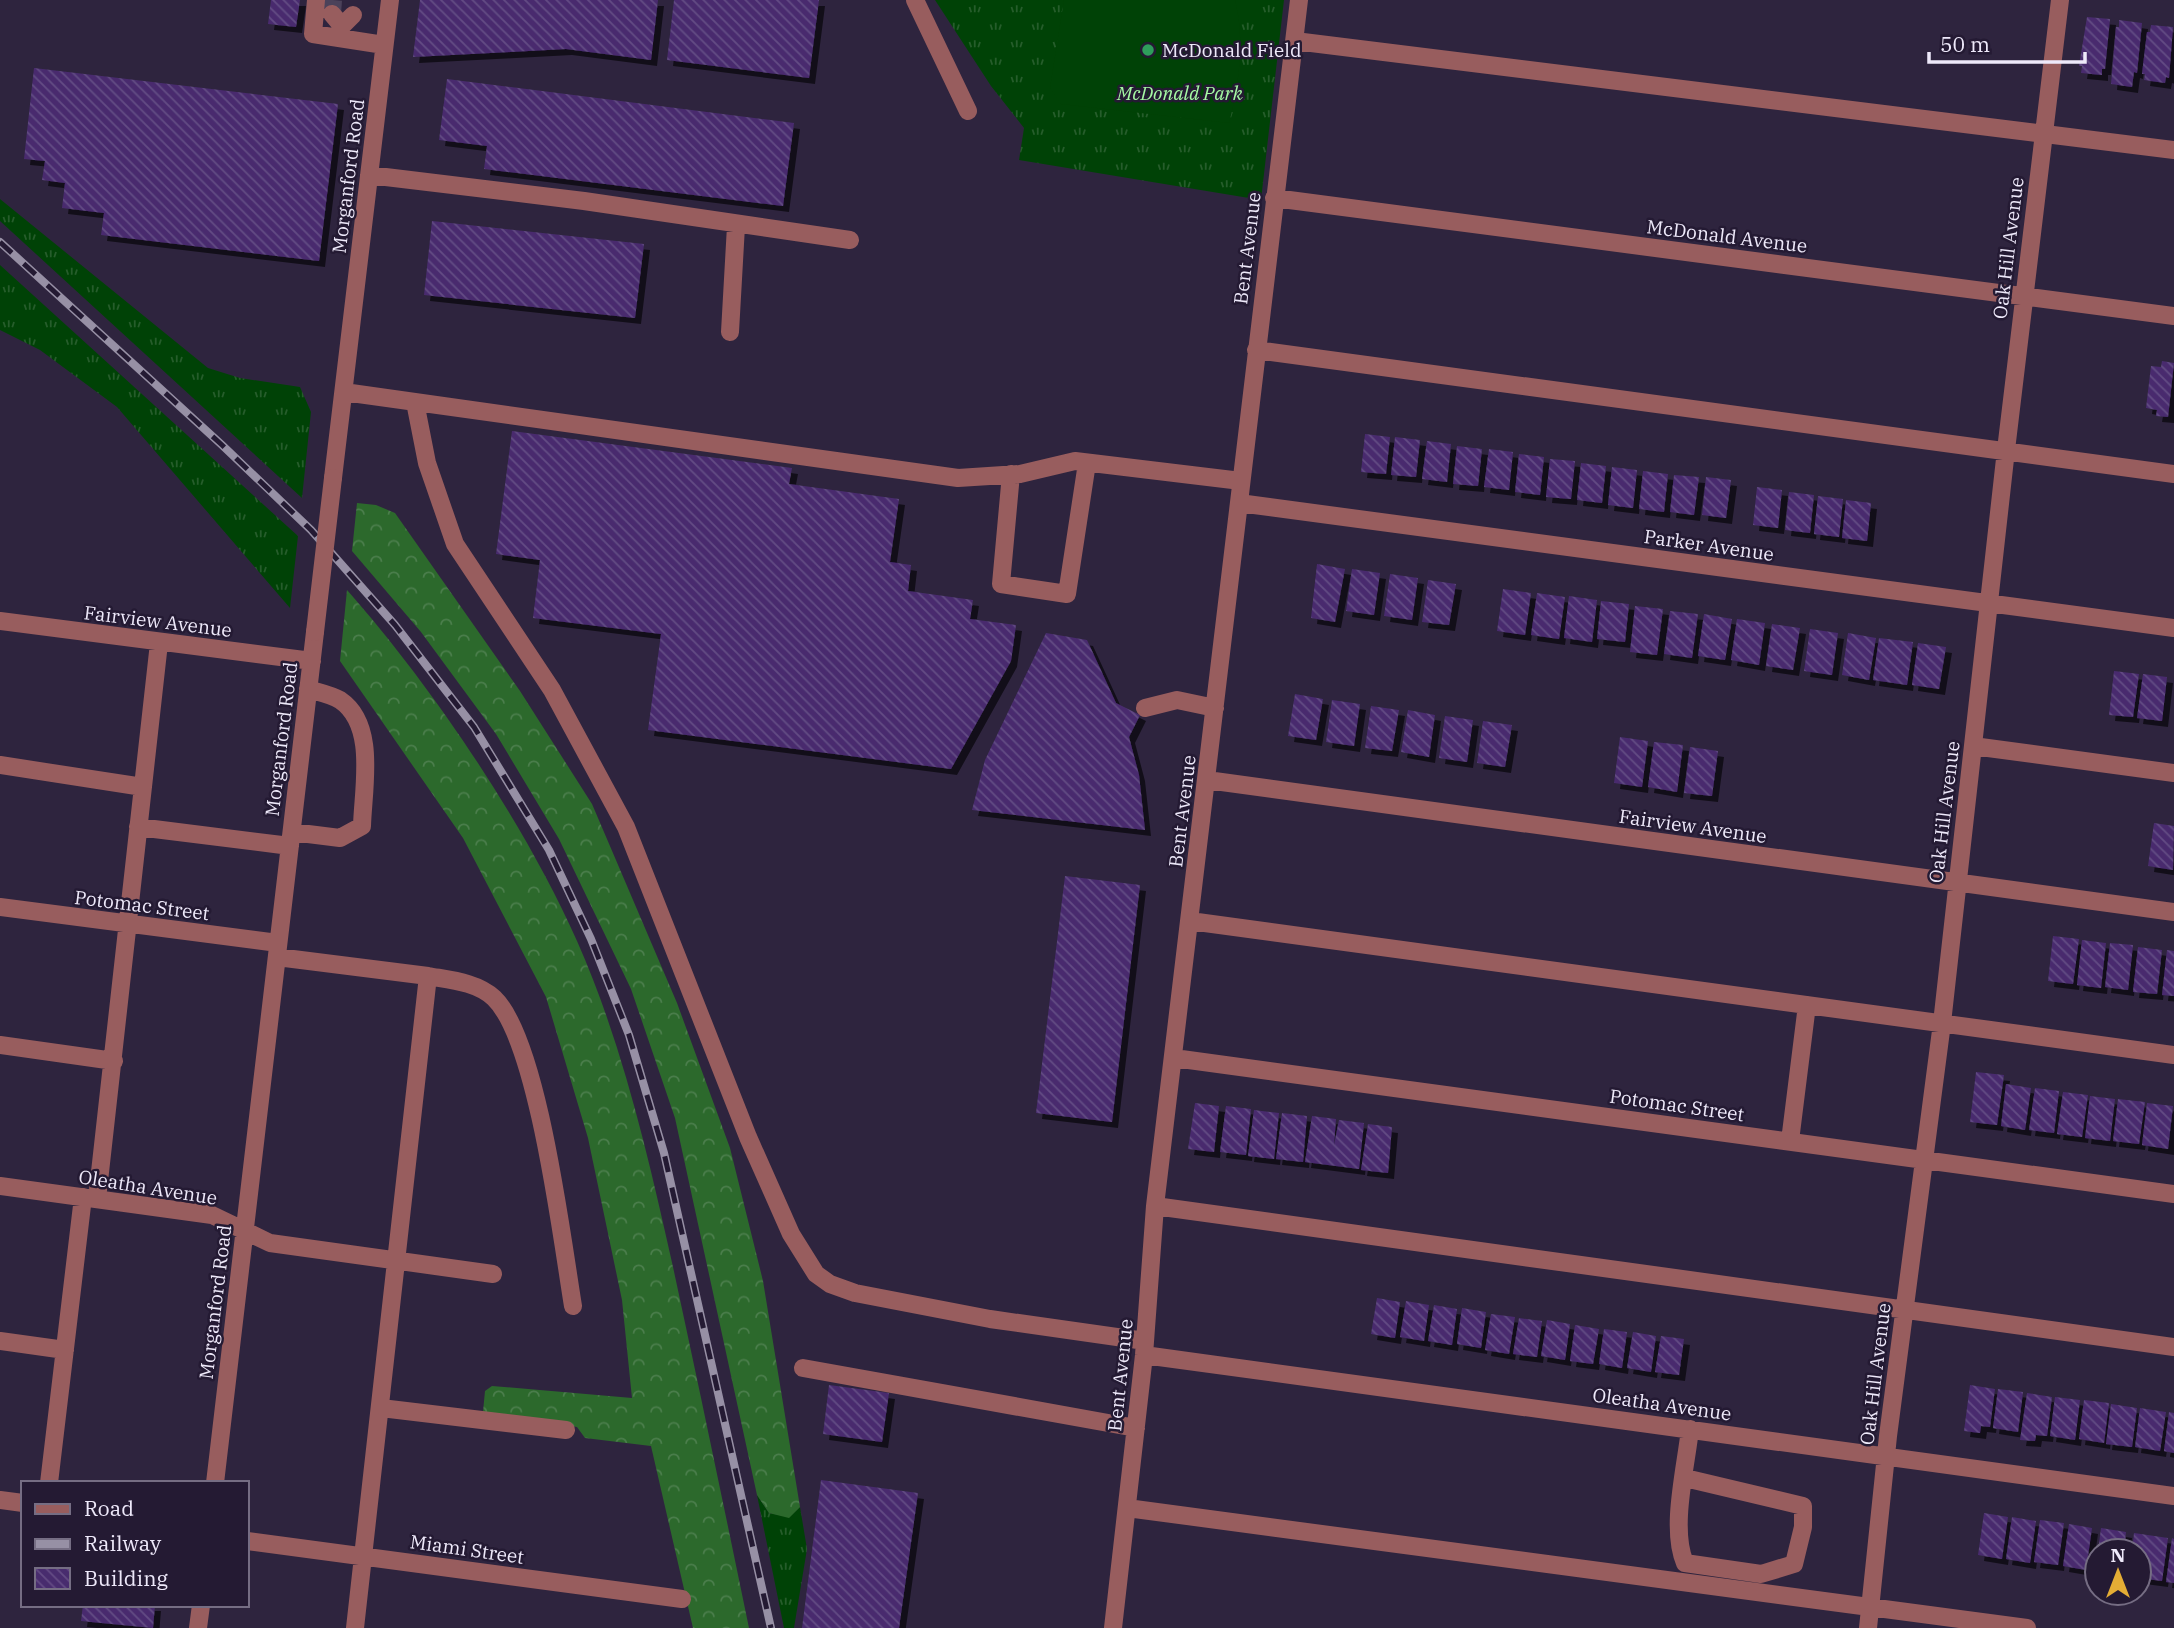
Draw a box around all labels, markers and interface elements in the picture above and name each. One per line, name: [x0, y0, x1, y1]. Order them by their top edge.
scale bar: [1929, 21, 2085, 65]
text: 50 m: [1940, 30, 1990, 58]
place label: McDonald Field: [1162, 38, 1302, 62]
marker: McDonald Field: [1140, 42, 1156, 58]
park label: McDonald Park: [1116, 81, 1244, 105]
street label: Morganford Road: [327, 97, 369, 255]
street label: Oak Hill Avenue: [1987, 176, 2029, 320]
street label: Bent Avenue: [1228, 190, 1266, 306]
street label: McDonald Avenue: [1645, 214, 1809, 258]
street label: Parker Avenue: [1642, 524, 1776, 566]
street label: Fairview Avenue: [83, 600, 233, 642]
street label: Morganford Road: [260, 660, 302, 818]
street label: Oak Hill Avenue: [1923, 740, 1965, 884]
street label: Bent Avenue: [1163, 753, 1201, 869]
street label: Fairview Avenue: [1618, 804, 1768, 848]
street label: Potomac Street: [73, 885, 211, 925]
street label: Potomac Street: [1608, 1084, 1746, 1126]
street label: Oleatha Avenue: [77, 1164, 219, 1210]
street label: Morganford Road: [194, 1223, 236, 1381]
street label: Oak Hill Avenue: [1854, 1302, 1896, 1446]
street label: Bent Avenue: [1102, 1318, 1138, 1432]
street label: Oleatha Avenue: [1591, 1382, 1733, 1426]
legend: [21, 1481, 248, 1607]
text: Road: [84, 1494, 134, 1522]
text: Railway: [84, 1529, 162, 1557]
street label: Miami Street: [408, 1529, 526, 1569]
north arrow: [2083, 1537, 2153, 1607]
text: N: [2110, 1543, 2126, 1567]
text: Building: [84, 1564, 169, 1592]

